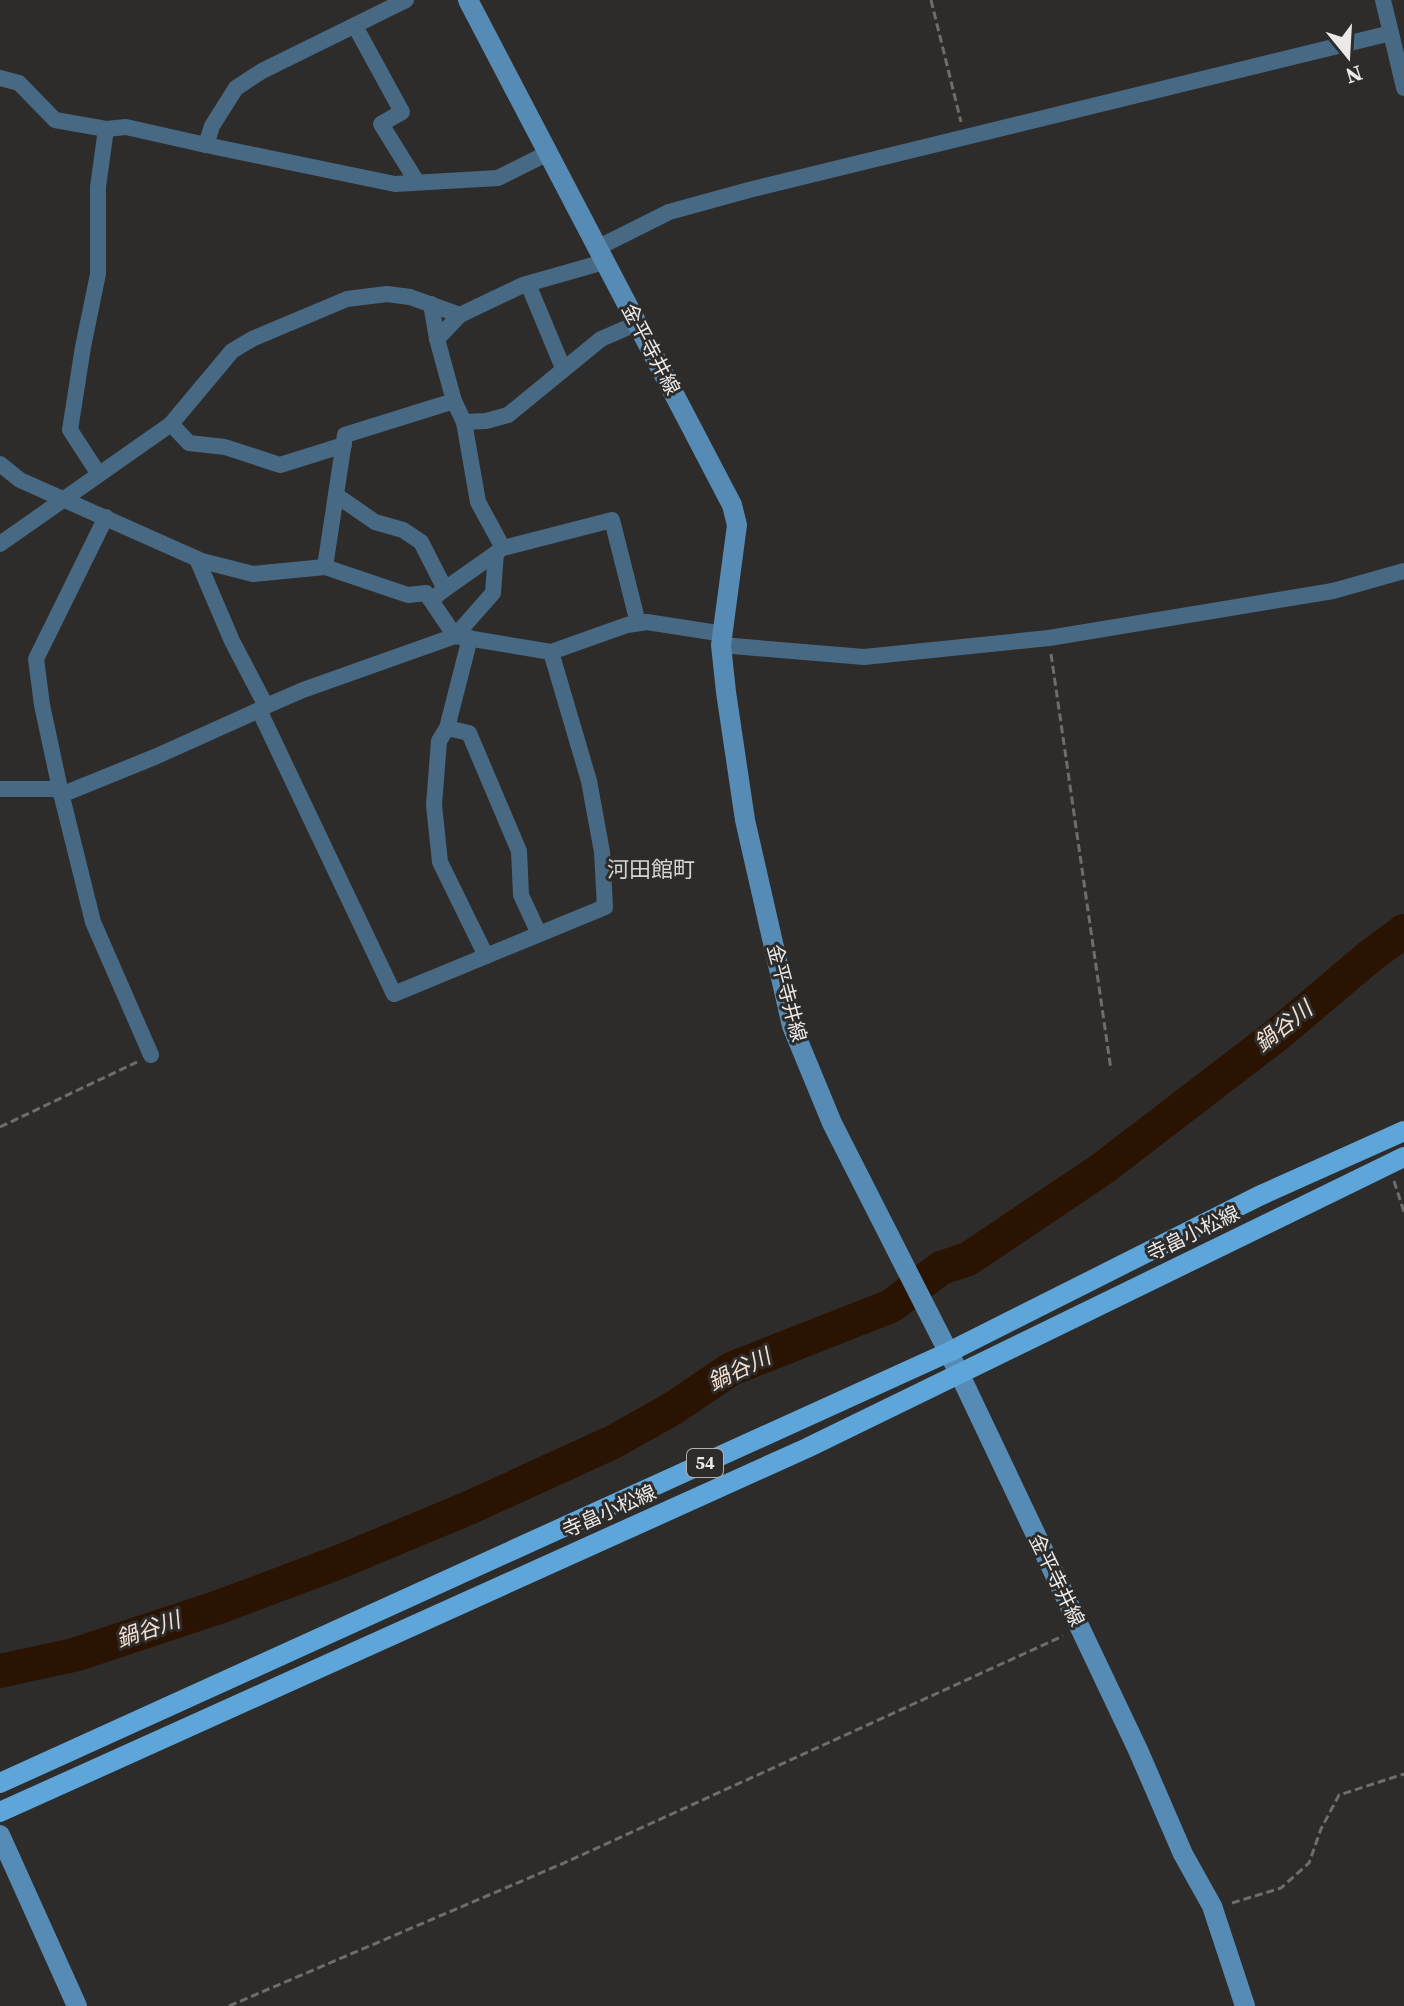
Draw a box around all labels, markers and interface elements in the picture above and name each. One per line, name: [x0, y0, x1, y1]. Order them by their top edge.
north arrow: [1308, 16, 1388, 96]
text: N: [1342, 58, 1366, 92]
street label: 金平寺井線: [615, 298, 687, 400]
district label: 河田館町: [607, 854, 695, 884]
street label: 金平寺井線: [761, 941, 813, 1045]
water label: 鍋谷川: [1248, 993, 1320, 1058]
street label: 寺畠小松線: [1142, 1198, 1244, 1268]
water label: 鍋谷川: [703, 1340, 777, 1397]
road number: 54: [687, 1449, 723, 1477]
street label: 寺畠小松線: [558, 1478, 660, 1544]
street label: 金平寺井線: [1022, 1529, 1092, 1631]
water label: 鍋谷川: [112, 1603, 186, 1654]

